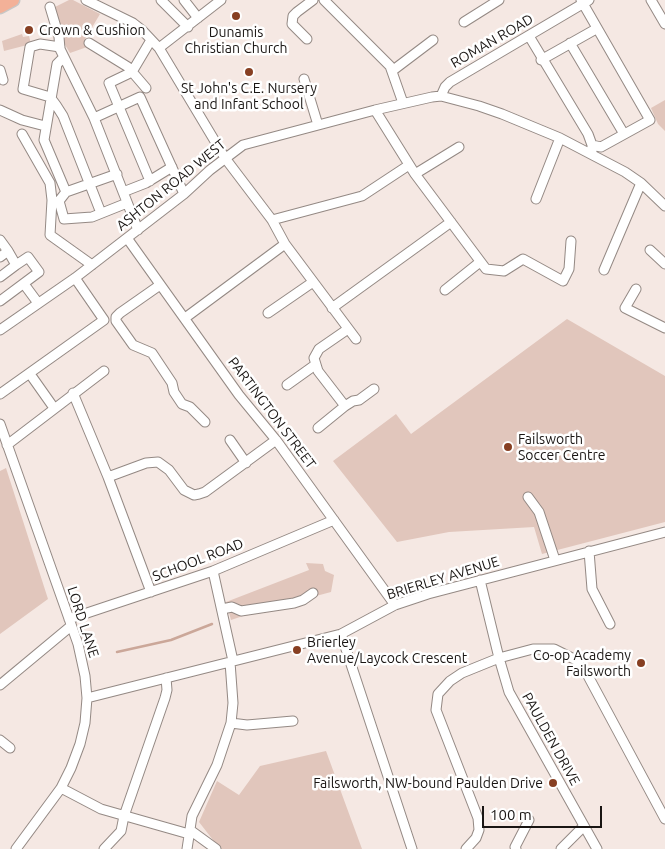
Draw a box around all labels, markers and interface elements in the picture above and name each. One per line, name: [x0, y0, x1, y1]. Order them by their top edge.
marker: Dunamis Christian Church: [230, 10, 242, 22]
street label: ROMAN ROAD: [448, 11, 536, 71]
place label: Crown & Cushion: [39, 22, 146, 38]
marker: Crown & Cushion: [23, 24, 35, 36]
place label: Dunamis Christian Church: [184, 24, 288, 56]
marker: St John's C.E. Nursery and Infant School: [243, 66, 255, 78]
place label: St John's C.E. Nursery and Infant School: [181, 80, 317, 112]
street label: ASHTON ROAD WEST: [113, 136, 229, 234]
street label: PARTINGTON STREET: [225, 354, 319, 472]
place label: Failsworth Soccer Centre: [518, 431, 606, 464]
marker: Failsworth Soccer Centre: [502, 441, 514, 453]
street label: SCHOOL ROAD: [150, 535, 246, 585]
street label: BRIERLEY AVENUE: [385, 553, 501, 603]
street label: LORD LANE: [64, 584, 102, 660]
place label: Brierley Avenue/Laycock Crescent: [307, 634, 467, 666]
marker: Brierley Avenue/Laycock Crescent: [291, 644, 303, 656]
place label: Co-op Academy Failsworth: [533, 647, 631, 680]
marker: Co-op Academy Failsworth: [635, 657, 647, 669]
street label: PAULDEN DRIVE: [519, 690, 583, 788]
place label: Failsworth, NW-bound Paulden Drive: [313, 775, 543, 791]
marker: Failsworth, NW-bound Paulden Drive: [547, 777, 559, 789]
scale bar: [485, 796, 605, 828]
text: 100 m: [490, 806, 532, 823]

